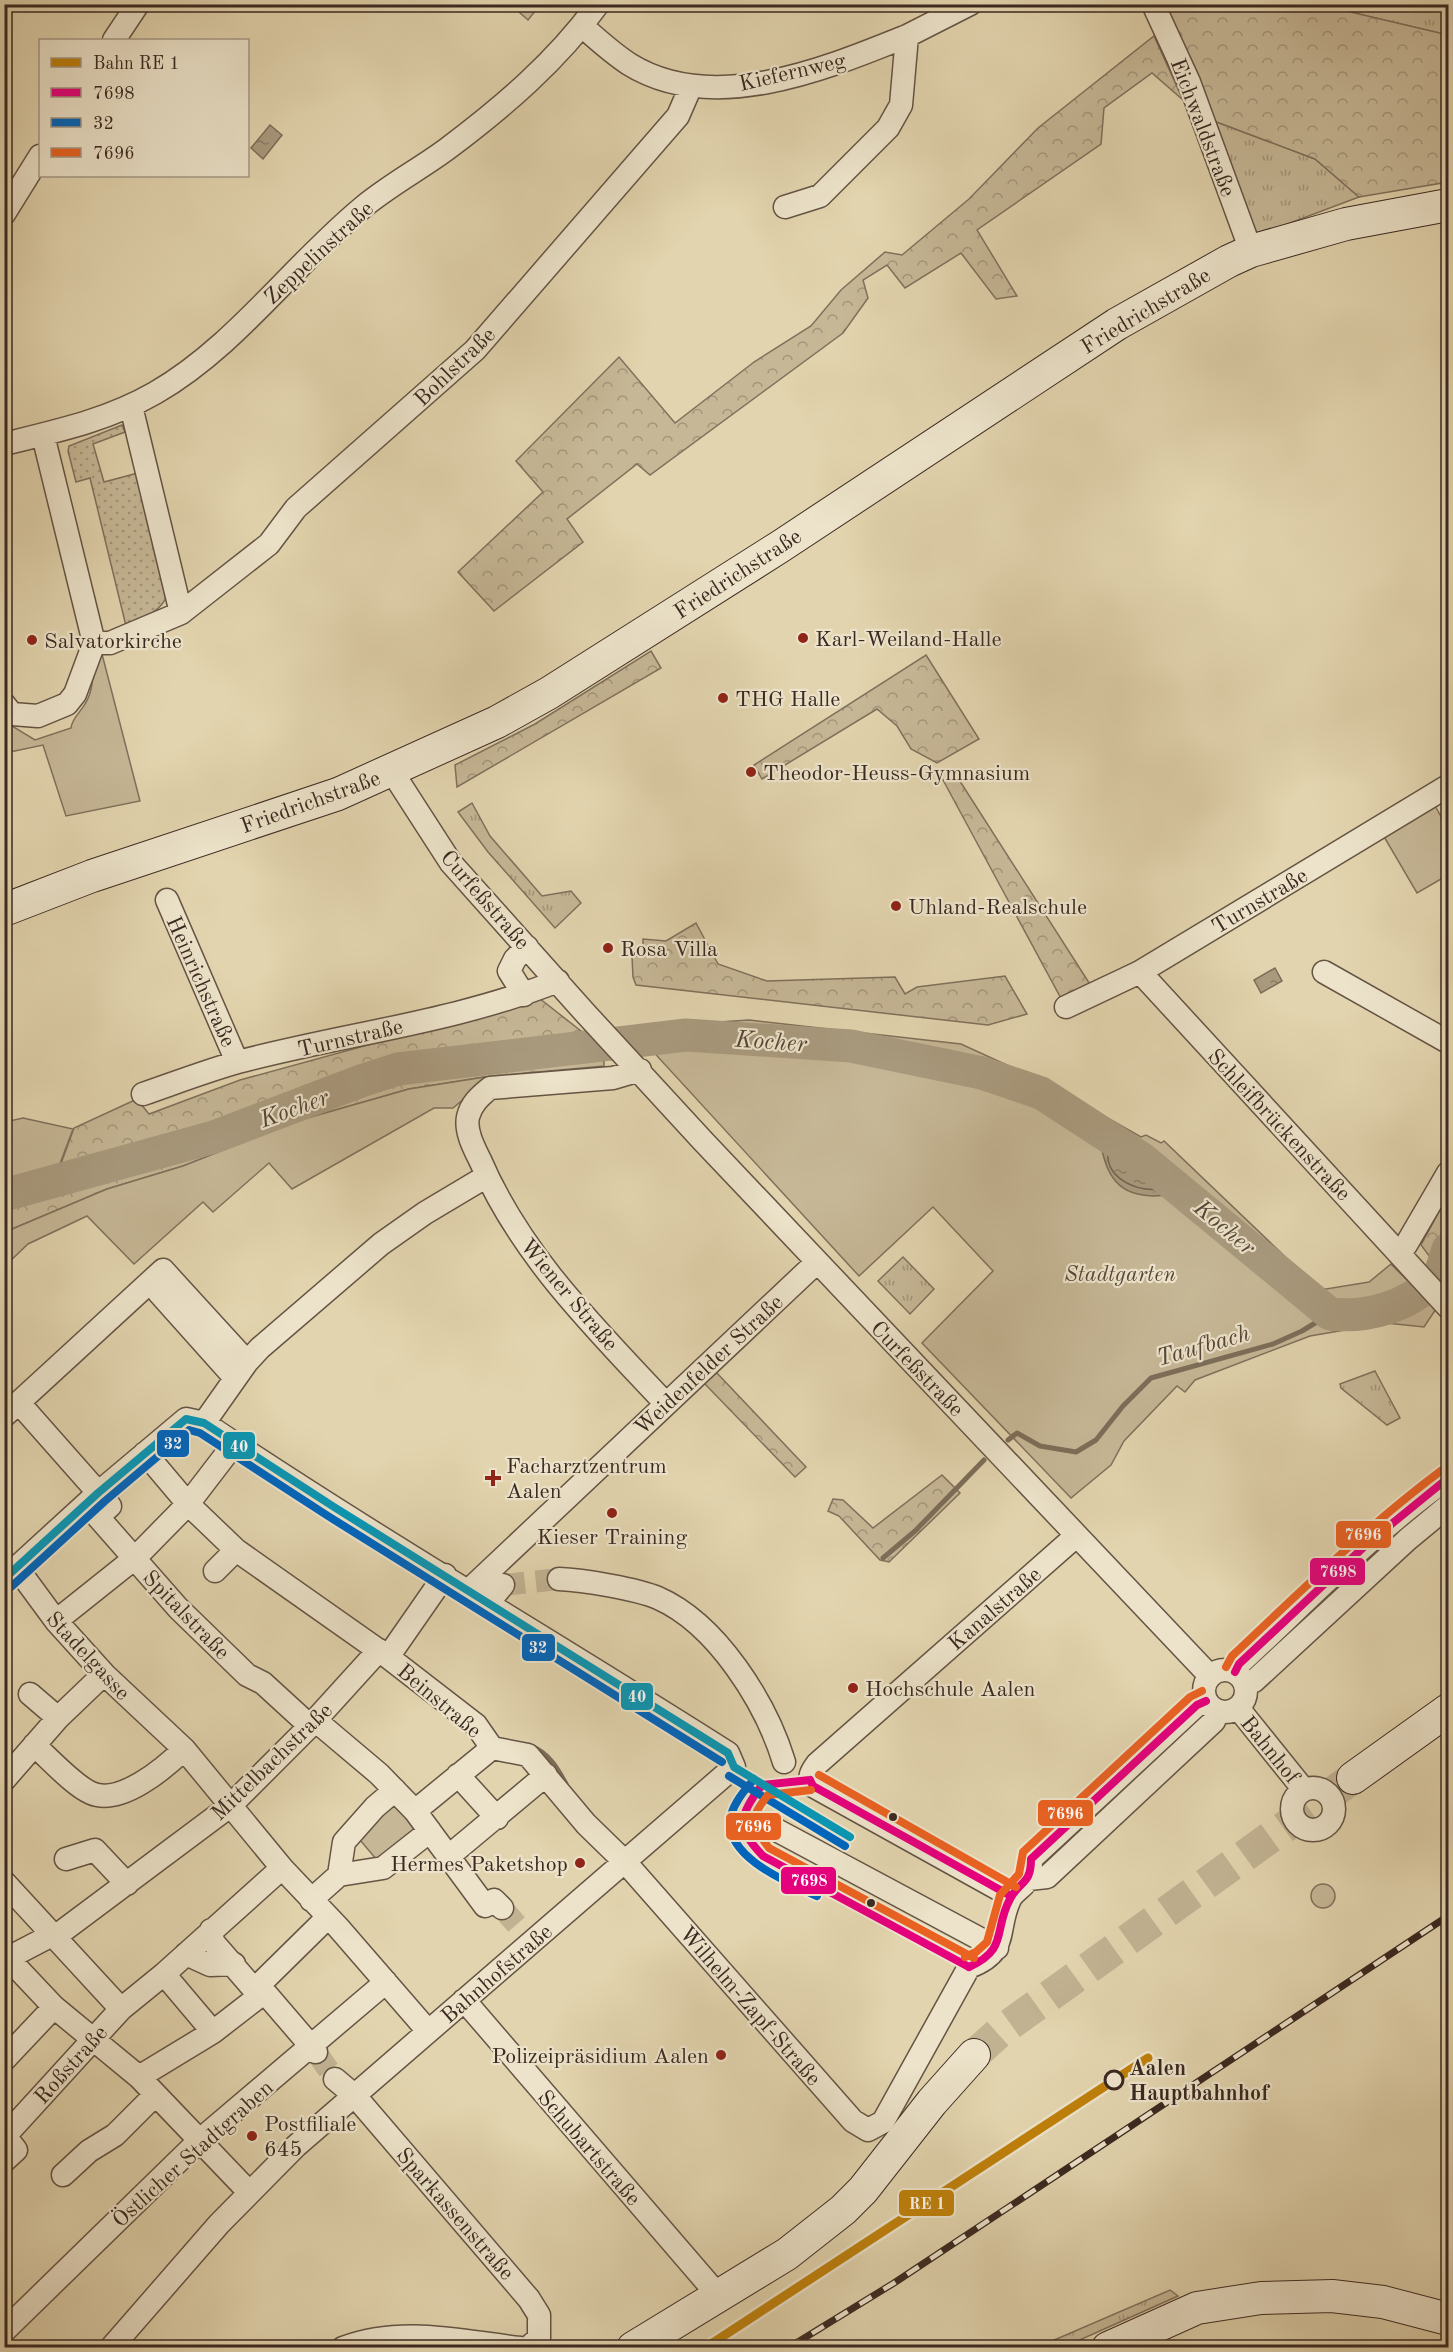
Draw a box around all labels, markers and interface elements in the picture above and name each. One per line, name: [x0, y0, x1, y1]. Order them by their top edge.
legend: [39, 39, 249, 177]
street label: Kiefernweg: [737, 50, 848, 96]
text: Bahn RE 1: [93, 55, 180, 73]
street label: Eichwaldstraße: [1166, 56, 1239, 200]
text: 7698: [93, 85, 135, 103]
text: 32: [93, 115, 114, 133]
text: 7696: [93, 145, 135, 163]
street label: Zeppelinstraße: [261, 198, 378, 309]
street label: Friedrichstraße: [1077, 264, 1215, 359]
street label: Bohlstraße: [411, 324, 500, 411]
street label: Friedrichstraße: [671, 525, 806, 624]
place label: Karl-Weiland-Halle: [815, 629, 1002, 651]
place label: Salvatorkirche: [44, 631, 182, 653]
marker: Karl-Weiland-Halle: [796, 631, 810, 645]
marker: Salvatorkirche: [25, 633, 39, 647]
place label: THG Halle: [735, 689, 840, 711]
marker: THG Halle: [716, 691, 730, 705]
place label: Theodor-Heuss-Gymnasium: [763, 763, 1030, 785]
marker: Theodor-Heuss-Gymnasium: [744, 765, 758, 779]
street label: Friedrichstraße: [238, 767, 383, 838]
street label: Curfeßstraße: [436, 847, 533, 954]
street label: Turnstraße: [1208, 865, 1312, 939]
place label: Uhland-Realschule: [908, 897, 1087, 919]
marker: Uhland-Realschule: [889, 899, 903, 913]
street label: Heinrichstraße: [162, 913, 239, 1051]
place label: Rosa Villa: [620, 939, 718, 961]
marker: Rosa Villa: [601, 941, 615, 955]
street label: Turnstraße: [296, 1016, 405, 1062]
water label: Kocher: [733, 1028, 808, 1058]
street label: Schleifbrückenstraße: [1203, 1045, 1354, 1205]
water label: Kocher: [256, 1086, 333, 1134]
water label: Kocher: [1188, 1196, 1259, 1261]
street label: Wiener Straße: [515, 1235, 621, 1355]
park label: Stadtgarten: [1064, 1264, 1176, 1286]
street label: Weidenfelder Straße: [631, 1291, 788, 1440]
street label: Curfeßstraße: [866, 1317, 967, 1421]
water label: Taufbach: [1154, 1322, 1253, 1372]
line badge: 32: [156, 1429, 190, 1458]
line badge: 40: [222, 1431, 256, 1460]
text: 32: [164, 1437, 182, 1453]
text: 40: [230, 1440, 248, 1456]
place label: Facharztzentrum Aalen: [506, 1456, 667, 1503]
marker: Facharztzentrum Aalen: [484, 1469, 502, 1487]
marker: Kieser Training: [605, 1506, 619, 1520]
line badge: 7696: [1335, 1520, 1392, 1549]
place label: Kieser Training: [537, 1527, 687, 1549]
text: 7696: [1344, 1528, 1382, 1544]
line badge: 7698: [1309, 1557, 1366, 1586]
street label: Kanalstraße: [945, 1563, 1046, 1656]
text: 7698: [1319, 1565, 1357, 1581]
street label: Spitalstraße: [138, 1567, 233, 1664]
street label: Stadelgasse: [41, 1608, 134, 1705]
line badge: 32: [521, 1633, 556, 1662]
text: 32: [529, 1641, 547, 1657]
street label: Beinstraße: [393, 1660, 485, 1743]
place label: Hochschule Aalen: [865, 1679, 1036, 1701]
marker: Hochschule Aalen: [846, 1681, 860, 1695]
line badge: 40: [620, 1682, 654, 1711]
text: 40: [628, 1690, 646, 1706]
street label: Mittelbachstraße: [208, 1700, 337, 1825]
street label: Bahnhof: [1236, 1712, 1304, 1789]
line badge: 7696: [1037, 1799, 1094, 1827]
text: 7696: [1046, 1807, 1084, 1823]
unlabelled marker: [887, 1811, 899, 1823]
line badge: 7696: [725, 1812, 782, 1841]
text: 7696: [734, 1820, 772, 1836]
place label: Hermes Paketshop: [390, 1854, 568, 1876]
marker: Hermes Paketshop: [573, 1856, 587, 1870]
line badge: 7698: [780, 1866, 837, 1895]
text: 7698: [790, 1874, 828, 1890]
unlabelled marker: [865, 1897, 877, 1909]
street label: Bahnhofstraße: [438, 1921, 557, 2028]
street label: Wilhelm-Zapf-Straße: [675, 1922, 824, 2090]
street label: Roßstraße: [31, 2022, 112, 2109]
place label: Polizeipräsidium Aalen: [491, 2046, 709, 2068]
marker: Polizeipräsidium Aalen: [714, 2048, 728, 2062]
place label: Aalen Hauptbahnhof: [1129, 2058, 1270, 2105]
marker: Aalen Hauptbahnhof: [1104, 2070, 1124, 2090]
street label: Östlicher Stadtgraben: [107, 2074, 278, 2232]
street label: Schubartstraße: [533, 2087, 644, 2210]
place label: Postfiliale 645: [264, 2114, 356, 2161]
marker: Postfiliale 645: [245, 2129, 259, 2143]
street label: Sparkassenstraße: [391, 2144, 518, 2285]
line badge: RE 1: [898, 2189, 955, 2217]
text: RE 1: [909, 2197, 945, 2213]

